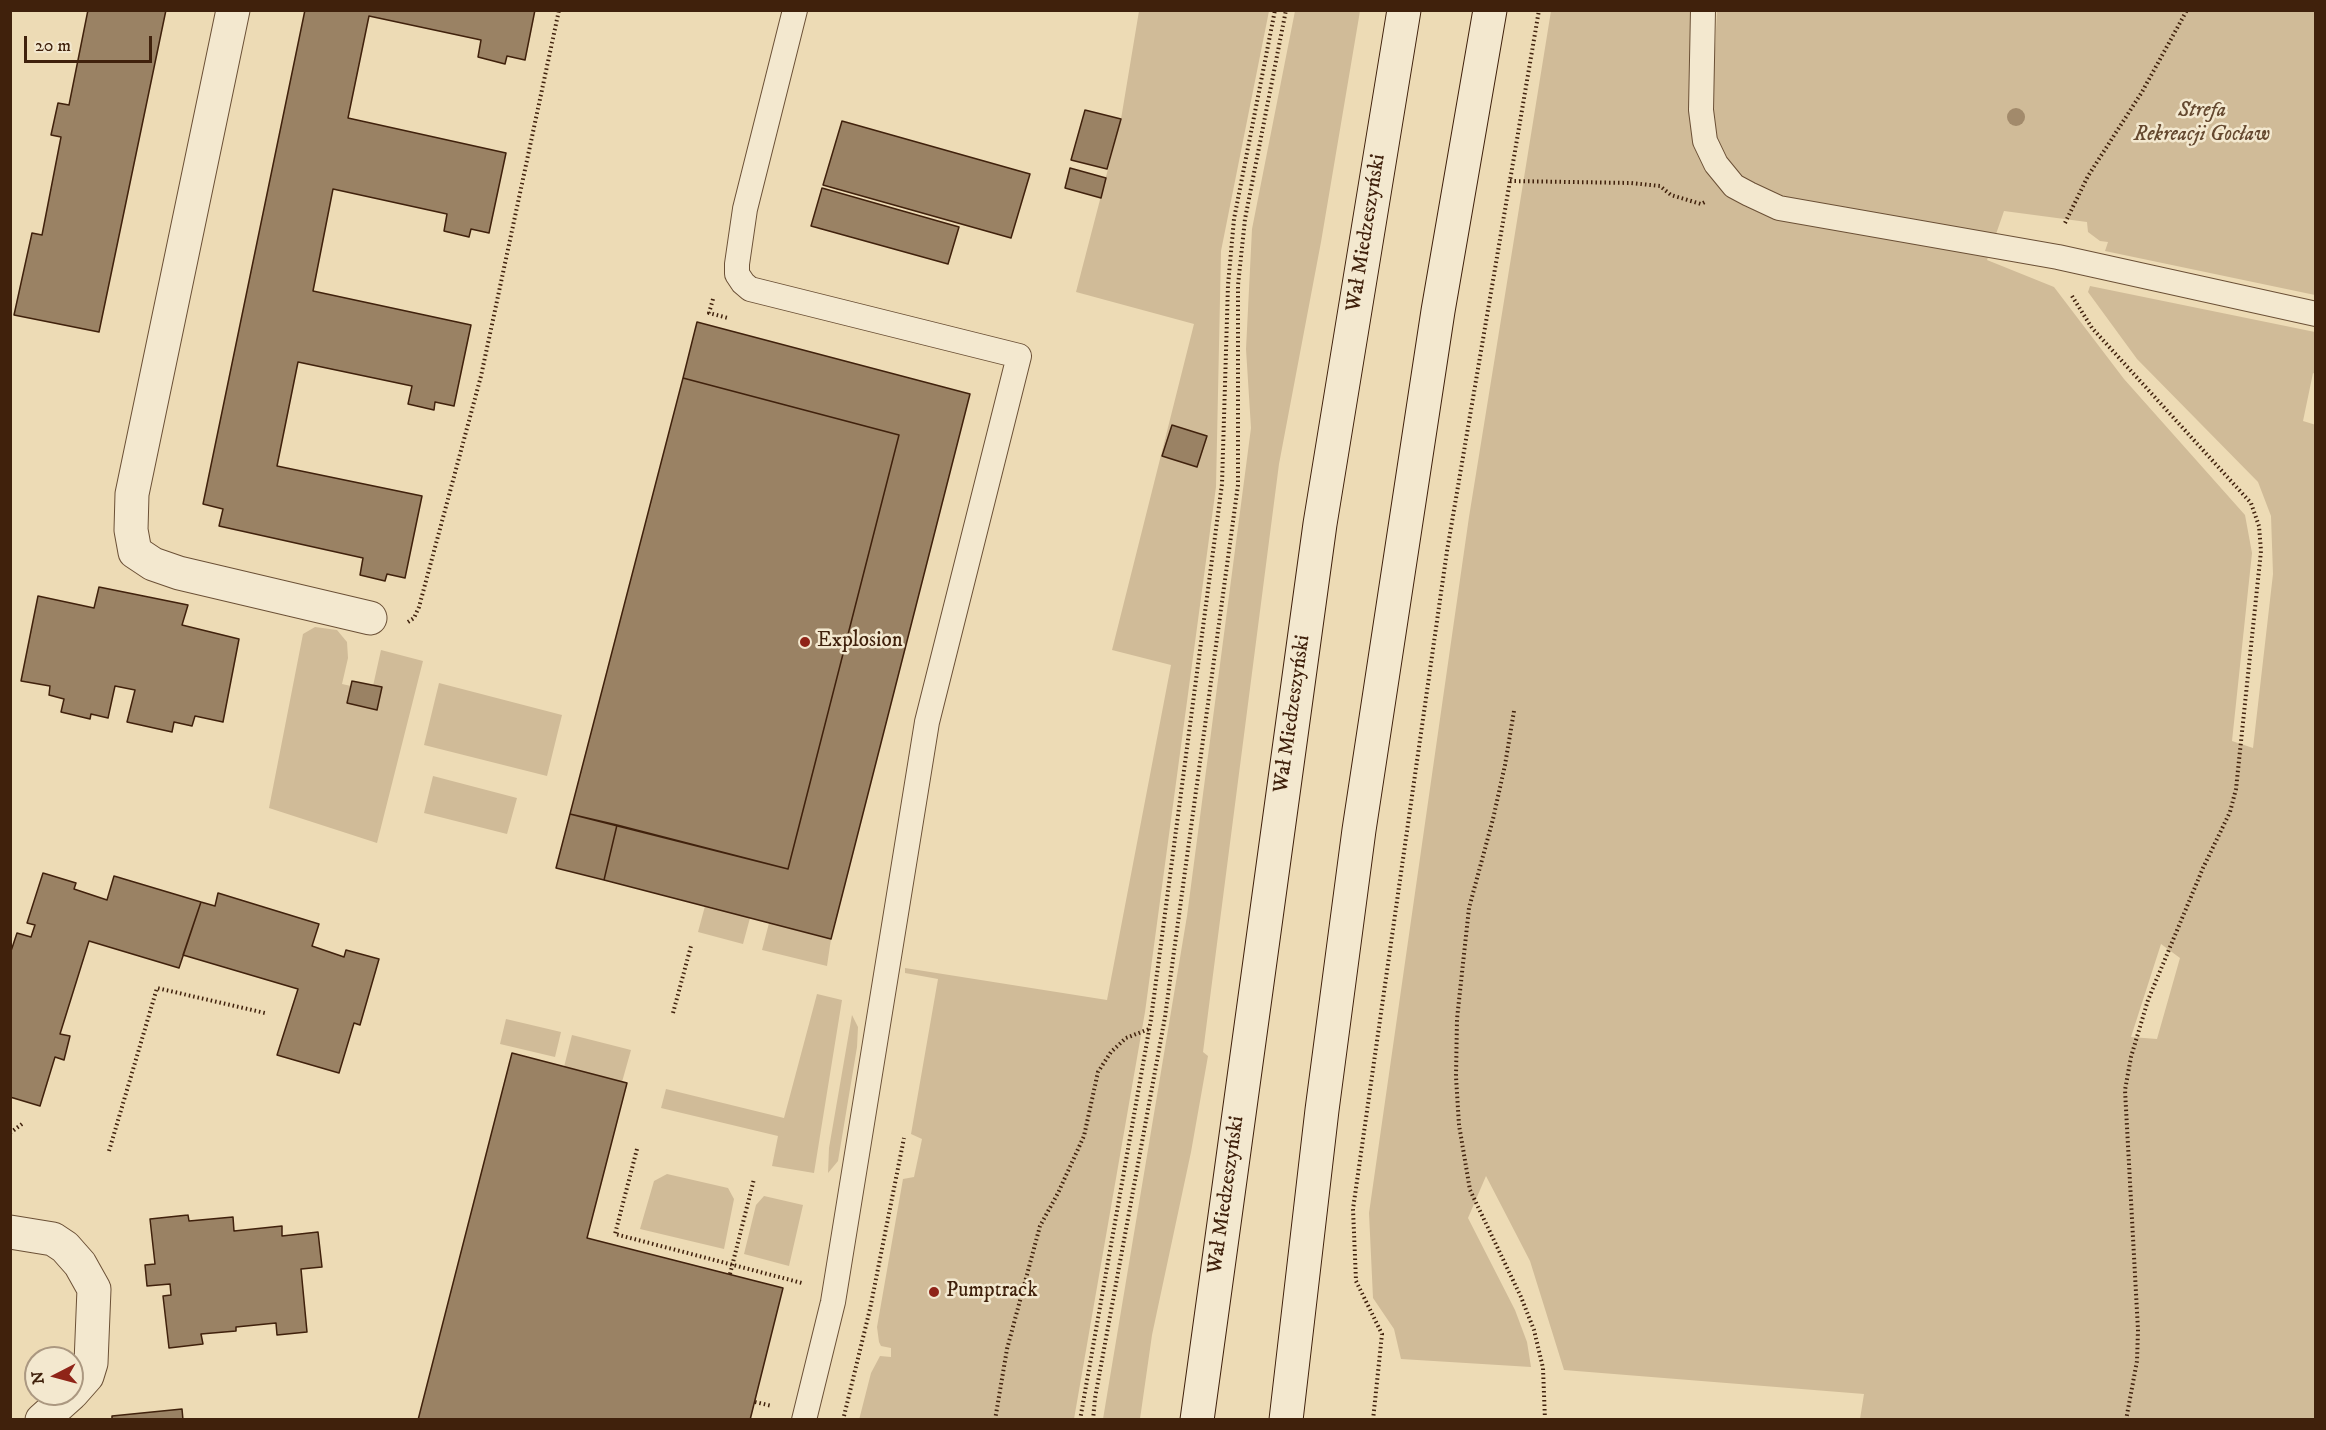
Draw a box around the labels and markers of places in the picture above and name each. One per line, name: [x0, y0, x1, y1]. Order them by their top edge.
place label: Explosion: [817, 629, 903, 655]
marker: Explosion: [798, 635, 812, 649]
place label: Pumptrack: [946, 1279, 1038, 1305]
marker: Pumptrack: [927, 1285, 941, 1299]

